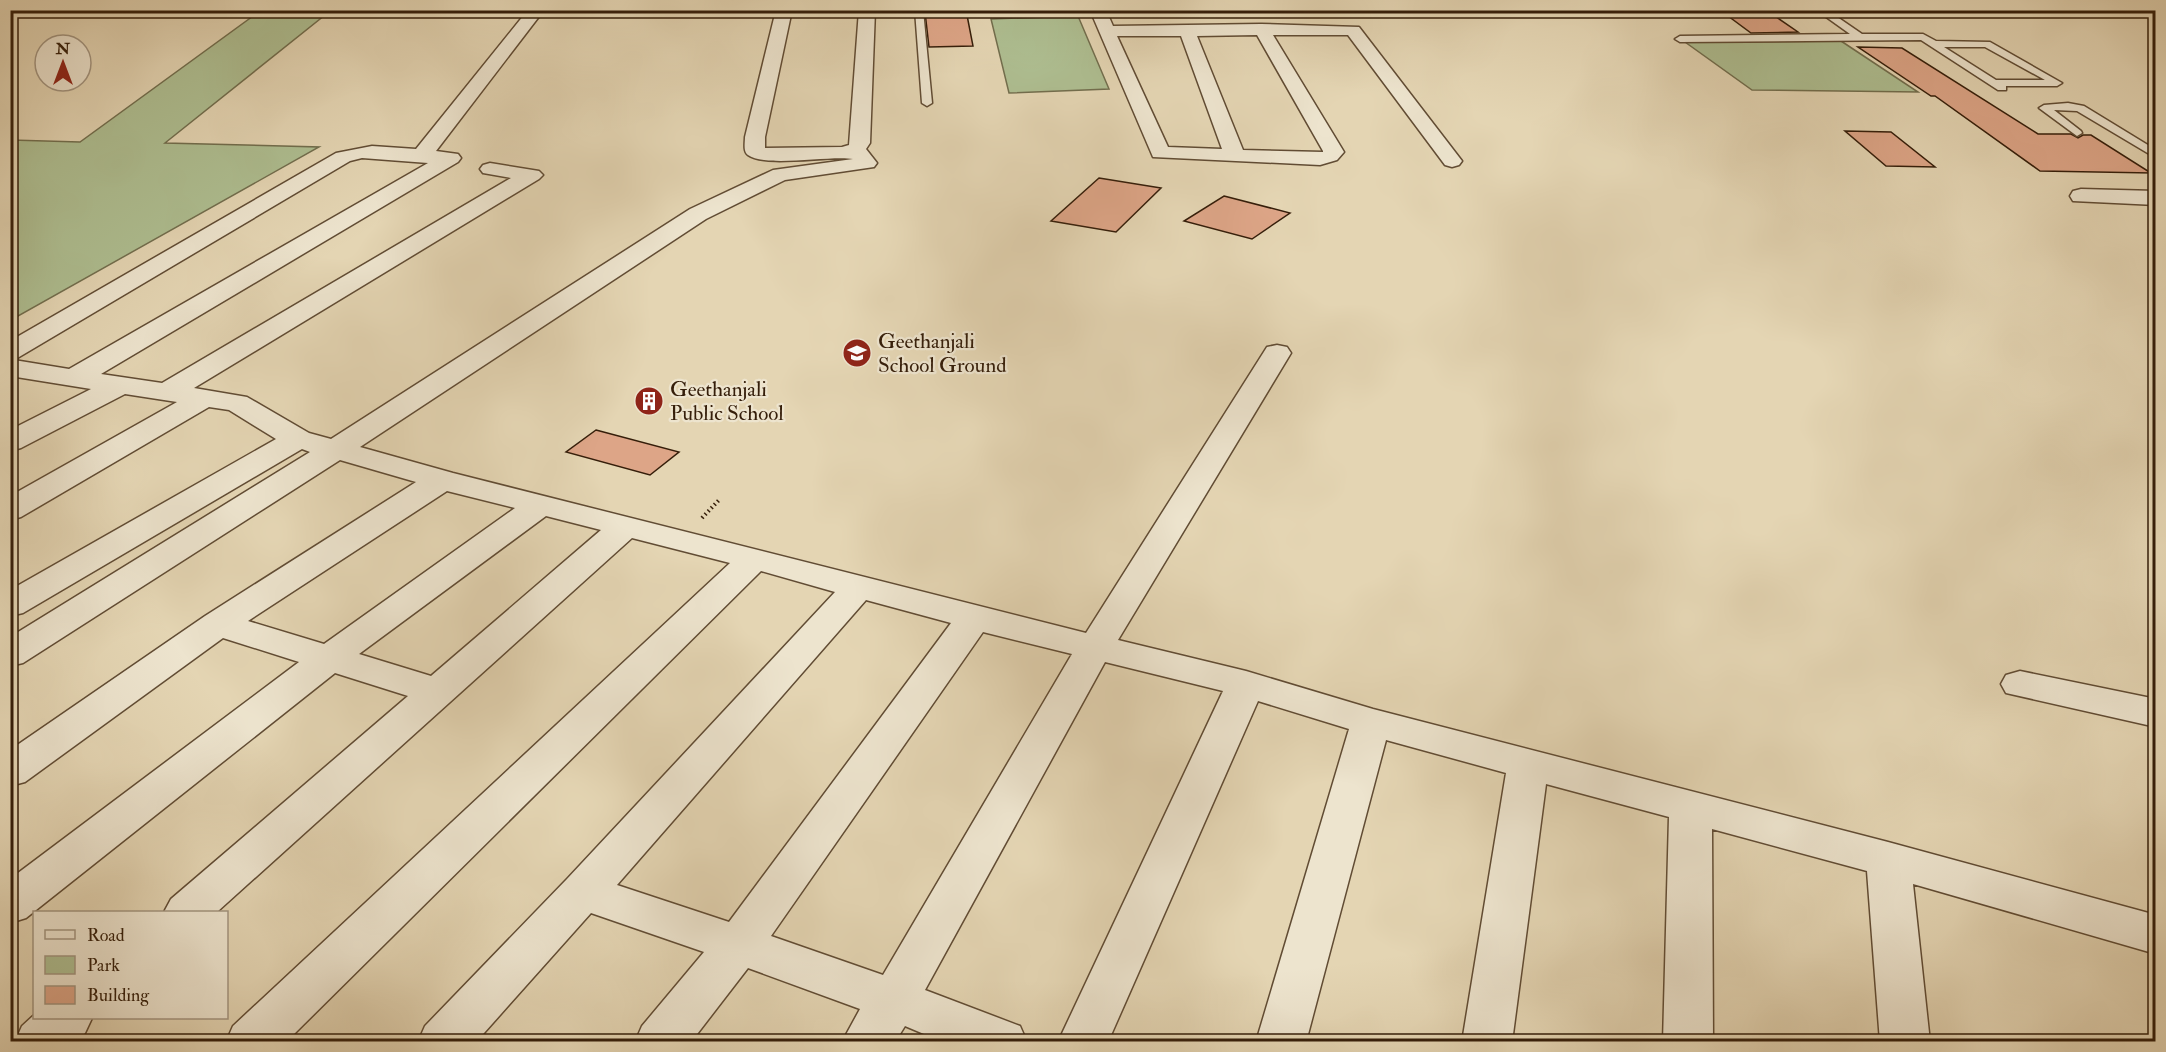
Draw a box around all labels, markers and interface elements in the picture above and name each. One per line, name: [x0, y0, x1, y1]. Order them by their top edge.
north arrow: [33, 33, 93, 93]
text: N: [55, 39, 71, 59]
place label: Geethanjali School Ground: [878, 328, 1007, 379]
school or university icon: Geethanjali School Ground: [841, 337, 873, 369]
place label: Geethanjali Public School: [670, 376, 784, 427]
building icon: Geethanjali Public School: [633, 385, 665, 417]
legend: [33, 911, 228, 1019]
text: Road: [87, 924, 125, 947]
text: Park: [87, 954, 120, 977]
text: Building: [87, 984, 150, 1007]

